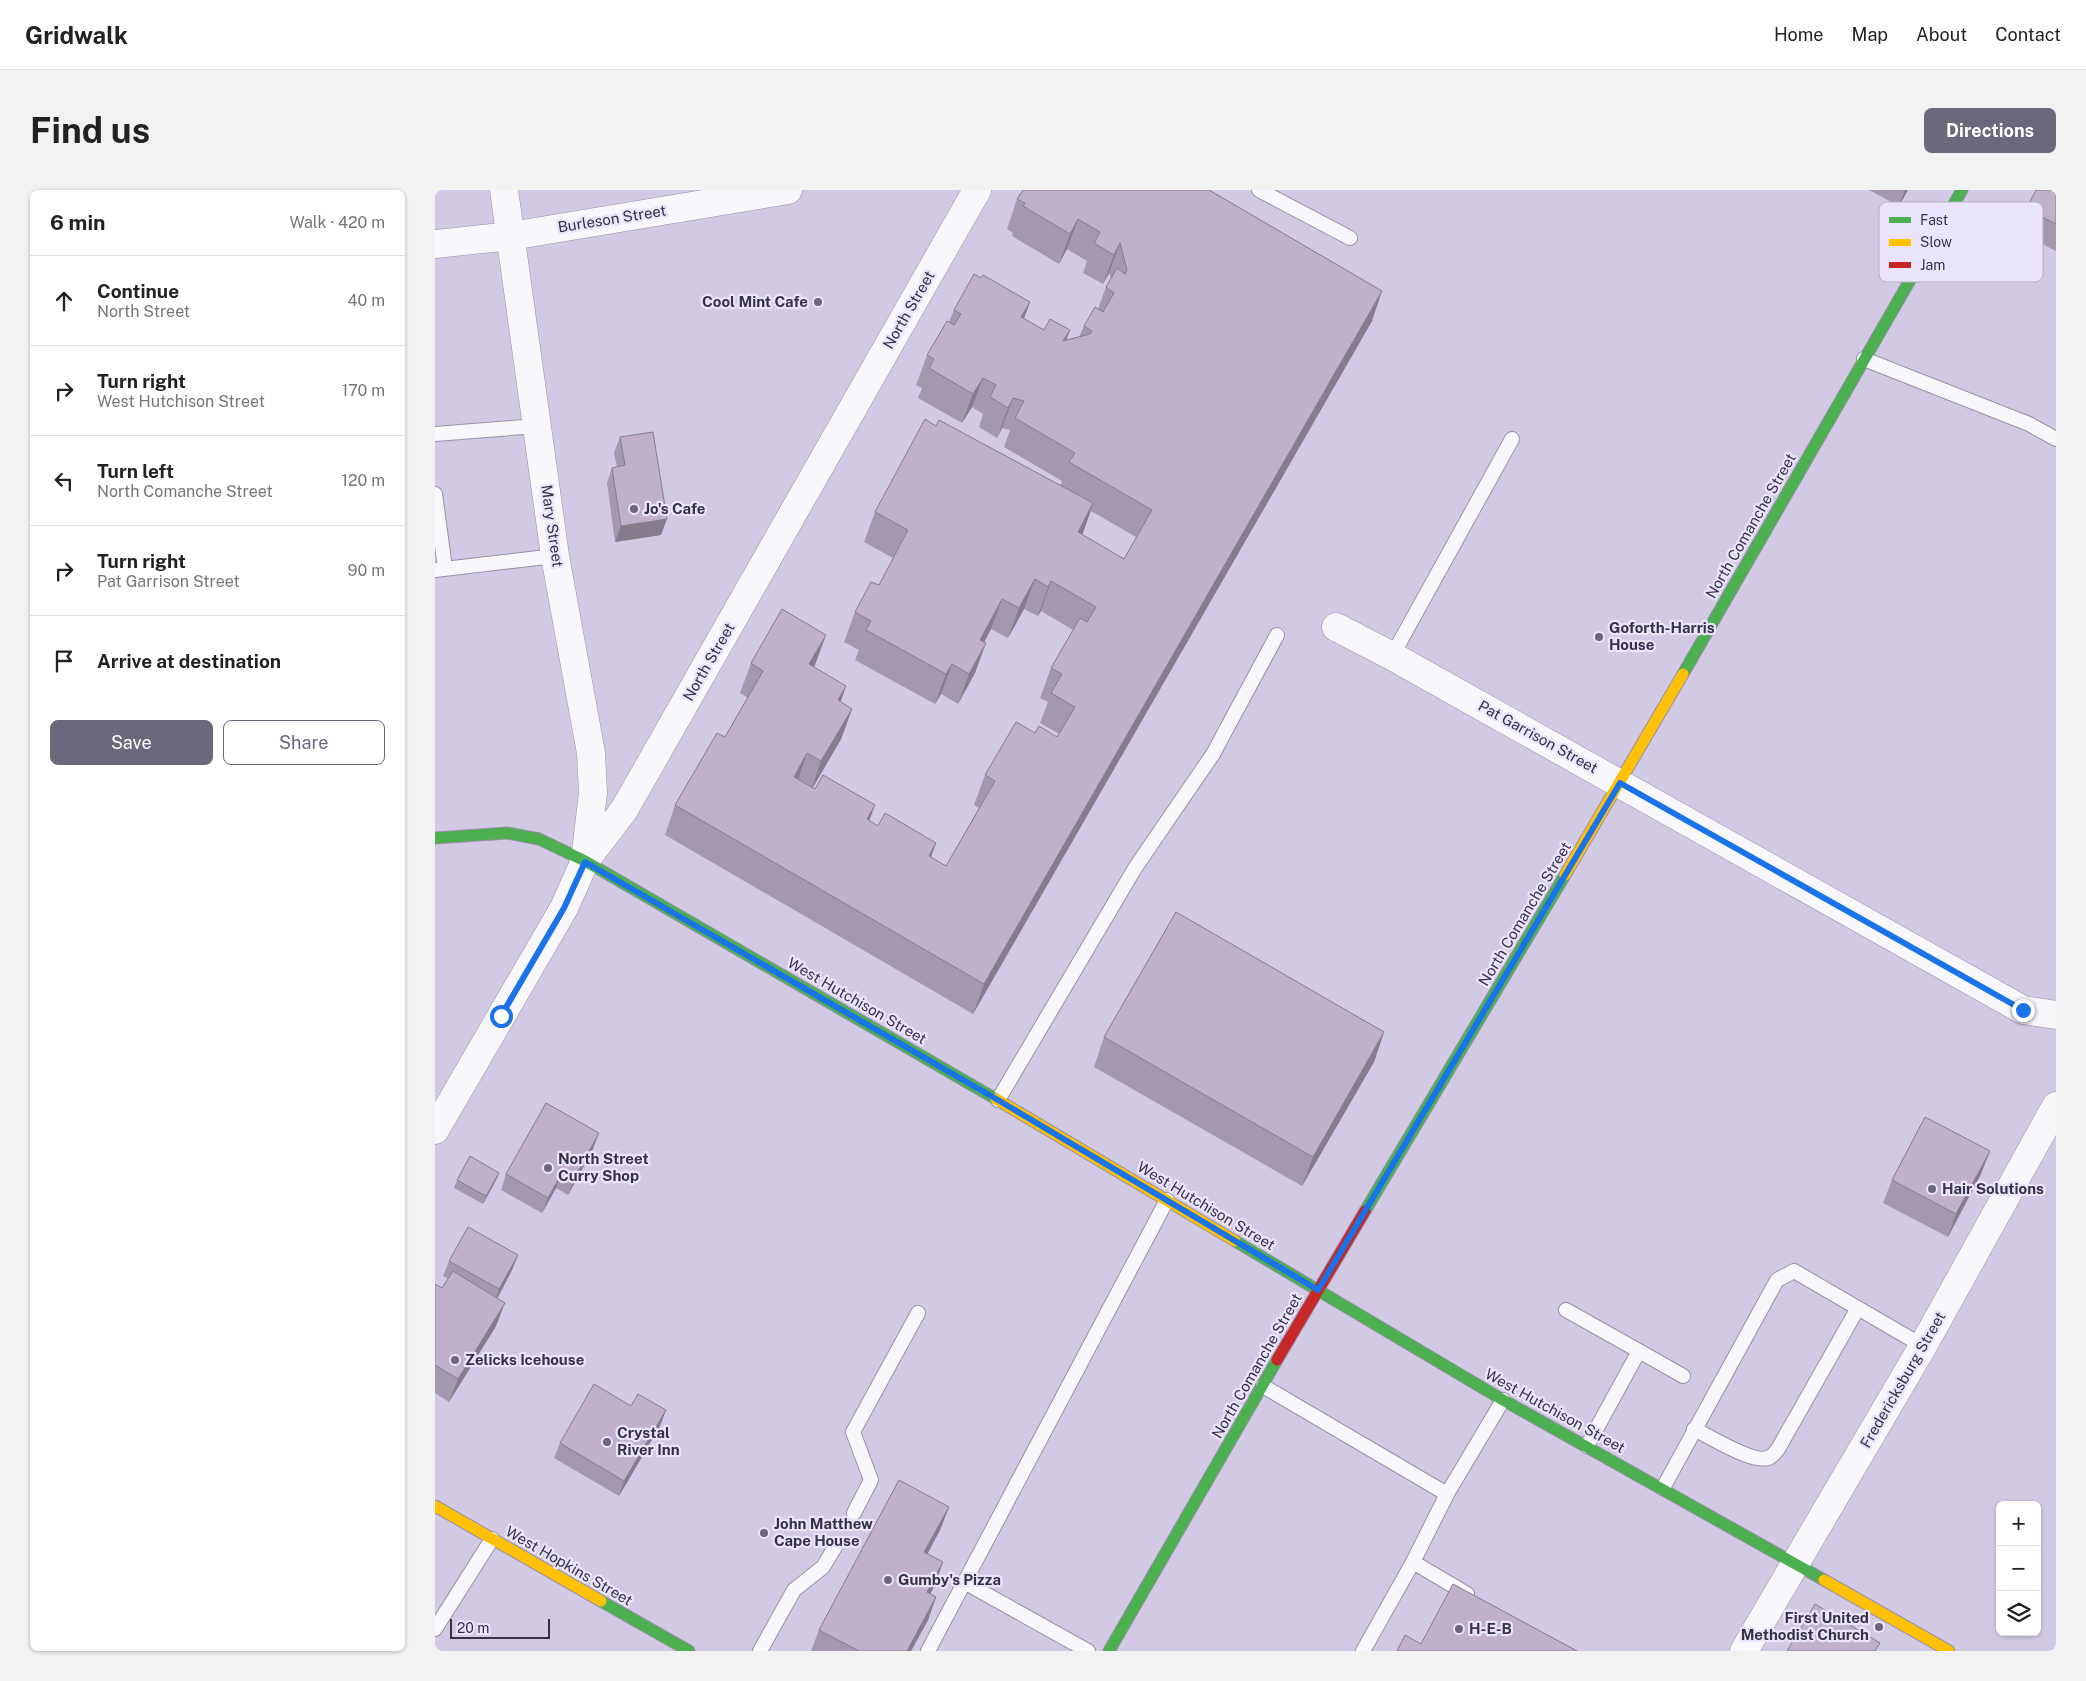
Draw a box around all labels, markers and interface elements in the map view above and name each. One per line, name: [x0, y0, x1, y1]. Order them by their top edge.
text: Gridwalk: [25, 21, 128, 49]
text: Home: [1774, 24, 1824, 45]
text: Map: [1852, 24, 1888, 45]
text: About: [1916, 24, 1967, 45]
text: Contact: [1995, 24, 2061, 45]
button: Directions: [1924, 108, 2056, 153]
text: Find us: [30, 110, 150, 151]
street label: Burleson Street: [557, 202, 668, 235]
legend: [1879, 202, 2043, 282]
text: 6 min: [50, 210, 106, 235]
text: Fast: [1920, 212, 1948, 228]
text: Walk · 420 m: [289, 213, 385, 232]
text: Slow: [1920, 234, 1952, 250]
text: Jam: [1920, 257, 1945, 273]
street label: North Street: [879, 268, 938, 352]
text: Continue: [97, 280, 179, 302]
icon: ahead: [50, 287, 78, 315]
text: 40 m: [347, 291, 385, 310]
place label: Cool Mint Cafe: [702, 293, 808, 310]
marker: Cool Mint Cafe: [812, 296, 824, 308]
text: North Street: [97, 302, 190, 321]
text: Turn right: [97, 370, 186, 392]
icon: right: [50, 377, 78, 405]
text: 170 m: [342, 381, 385, 400]
text: West Hutchison Street: [97, 392, 265, 411]
street label: North Comanche Street: [1702, 450, 1799, 601]
text: Turn left: [97, 460, 174, 482]
icon: left: [50, 467, 78, 495]
text: 120 m: [341, 471, 385, 490]
text: North Comanche Street: [97, 482, 273, 501]
street label: Mary Street: [538, 484, 567, 568]
place label: Jo's Cafe: [644, 500, 705, 517]
marker: Jo's Cafe: [628, 503, 640, 515]
text: Turn right: [97, 550, 186, 572]
icon: right: [50, 557, 78, 585]
text: 90 m: [348, 561, 385, 580]
text: Pat Garrison Street: [97, 572, 240, 591]
place label: Goforth-Harris House: [1609, 619, 1715, 653]
street label: North Street: [679, 620, 738, 704]
marker: Goforth-Harris House: [1593, 631, 1605, 643]
icon: arrive: [50, 647, 78, 675]
text: Arrive at destination: [97, 650, 281, 672]
street label: Pat Garrison Street: [1476, 697, 1601, 777]
button: Save: [50, 720, 213, 765]
button: Share: [223, 720, 385, 765]
street label: North Comanche Street: [1475, 839, 1574, 989]
street label: West Hutchison Street: [785, 954, 930, 1047]
route end: [2012, 999, 2035, 1022]
route start: [490, 1005, 513, 1028]
place label: North Street Curry Shop: [558, 1150, 649, 1184]
street label: West Hutchison Street: [1134, 1158, 1278, 1253]
marker: North Street Curry Shop: [542, 1162, 554, 1174]
place label: Hair Solutions: [1942, 1180, 2044, 1197]
marker: Hair Solutions: [1926, 1183, 1938, 1195]
street label: North Comanche Street: [1208, 1290, 1305, 1441]
street label: Fredericksburg Street: [1857, 1309, 1949, 1451]
place label: Zelicks Icehouse: [465, 1351, 584, 1368]
marker: Zelicks Icehouse: [449, 1354, 461, 1366]
street label: West Hutchison Street: [1482, 1365, 1628, 1456]
place label: Crystal River Inn: [617, 1424, 680, 1458]
marker: Crystal River Inn: [601, 1436, 613, 1448]
map controls: [1996, 1501, 2041, 1636]
button: +: [1996, 1501, 2041, 1546]
place label: John Matthew Cape House: [774, 1515, 873, 1549]
street label: West Hopkins Street: [503, 1522, 636, 1609]
marker: John Matthew Cape House: [758, 1527, 770, 1539]
button: −: [1996, 1546, 2041, 1591]
place label: Gumby's Pizza: [898, 1571, 1001, 1588]
marker: Gumby's Pizza: [882, 1574, 894, 1586]
button: layers: [1996, 1591, 2041, 1636]
place label: First United Methodist Church: [1741, 1609, 1869, 1643]
scale bar: [450, 1616, 550, 1639]
text: 20 m: [457, 1620, 489, 1636]
place label: H-E-B: [1469, 1620, 1512, 1637]
marker: First United Methodist Church: [1873, 1621, 1885, 1633]
marker: H-E-B: [1453, 1623, 1465, 1635]

